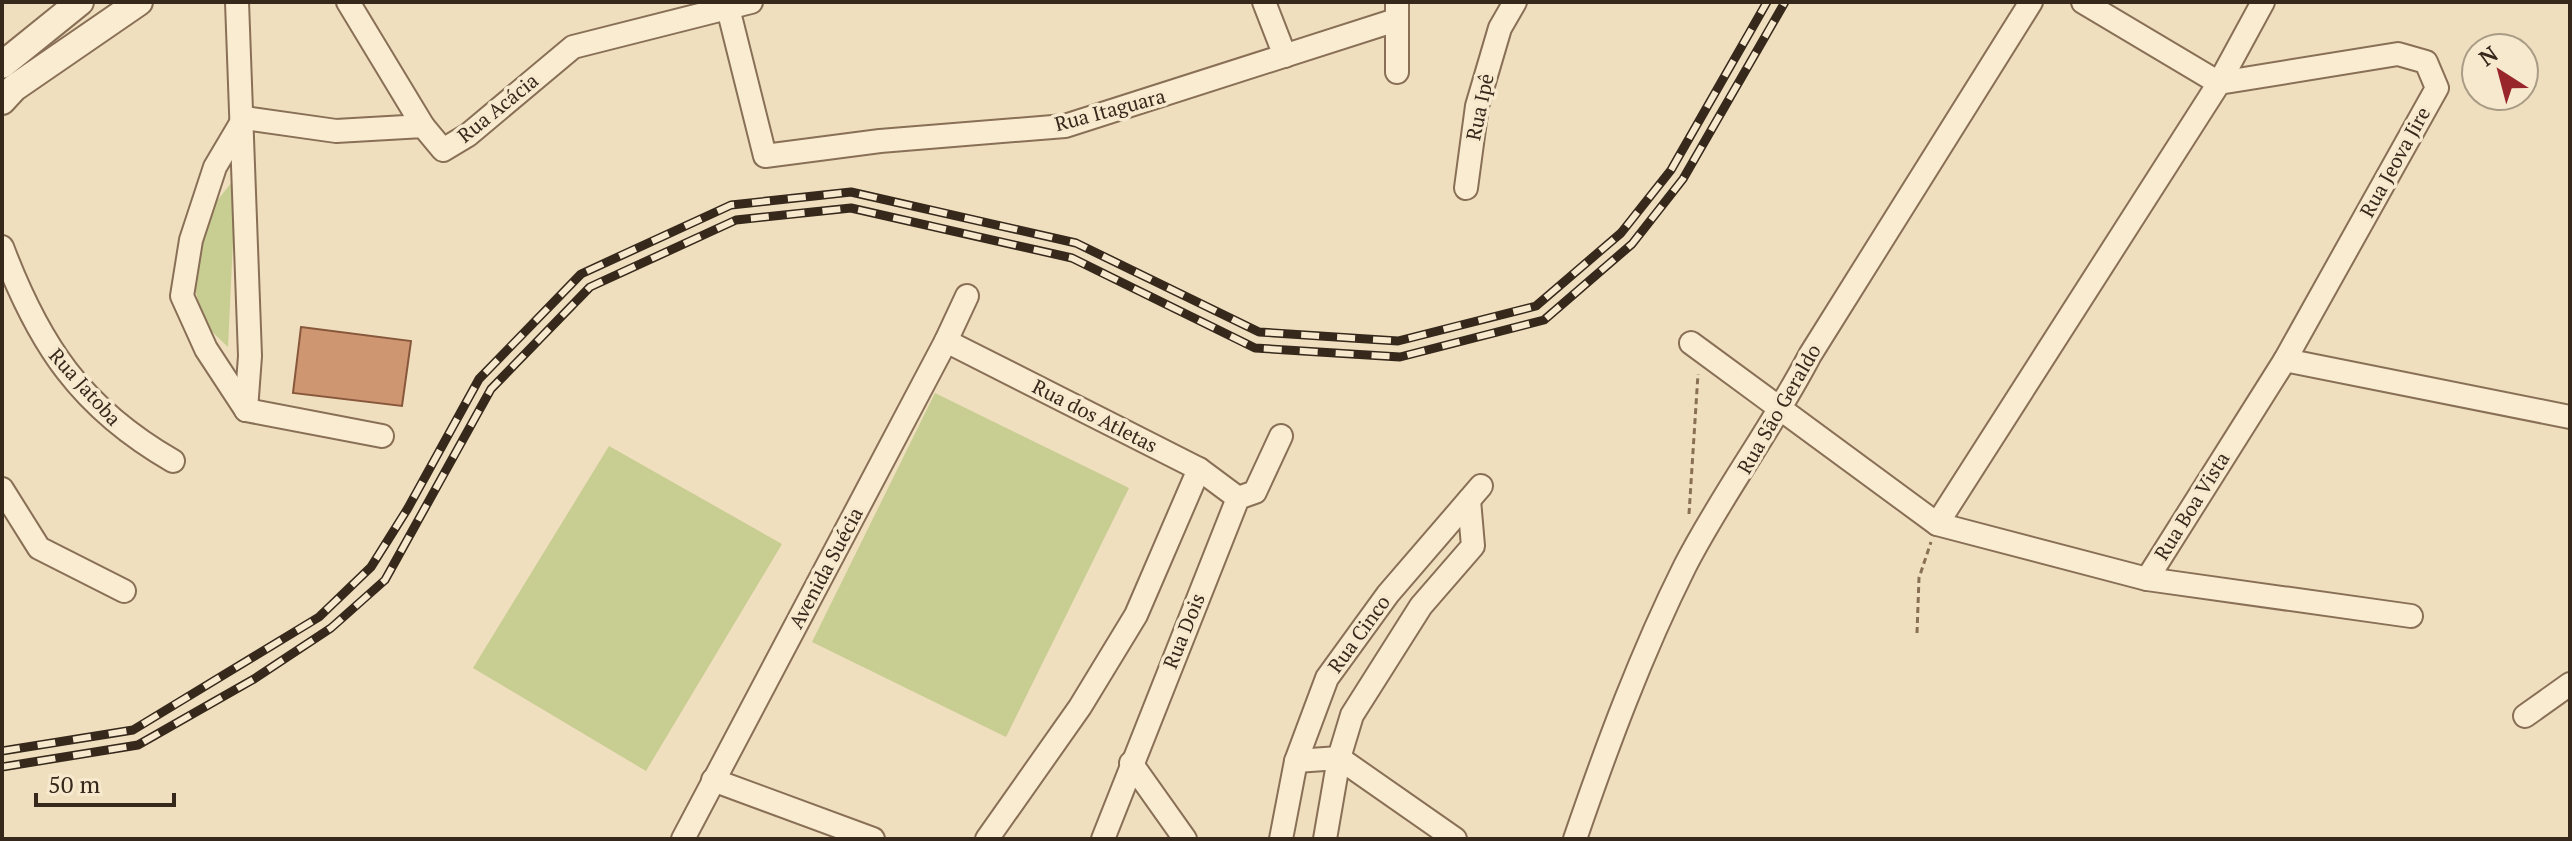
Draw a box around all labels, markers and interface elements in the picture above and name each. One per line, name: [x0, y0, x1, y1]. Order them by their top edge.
north arrow: [2460, 32, 2540, 112]
text: N: [2473, 39, 2503, 72]
street label: Rua Acácia: [452, 67, 544, 149]
street label: Rua Ipê: [1459, 71, 1500, 143]
street label: Rua Itaguara: [1051, 82, 1168, 137]
street label: Rua Jeova Jire: [2353, 102, 2436, 222]
street label: Rua São Geraldo: [1730, 339, 1827, 479]
street label: Rua Jatoba: [43, 342, 127, 431]
street label: Rua dos Atletas: [1028, 372, 1162, 459]
street label: Rua Boa Vista: [2148, 447, 2236, 565]
street label: Avenida Suécia: [782, 502, 869, 633]
street label: Rua Dois: [1156, 589, 1211, 673]
street label: Rua Cinco: [1321, 589, 1396, 678]
scale bar: [36, 757, 174, 807]
text: 50 m: [48, 768, 100, 800]

